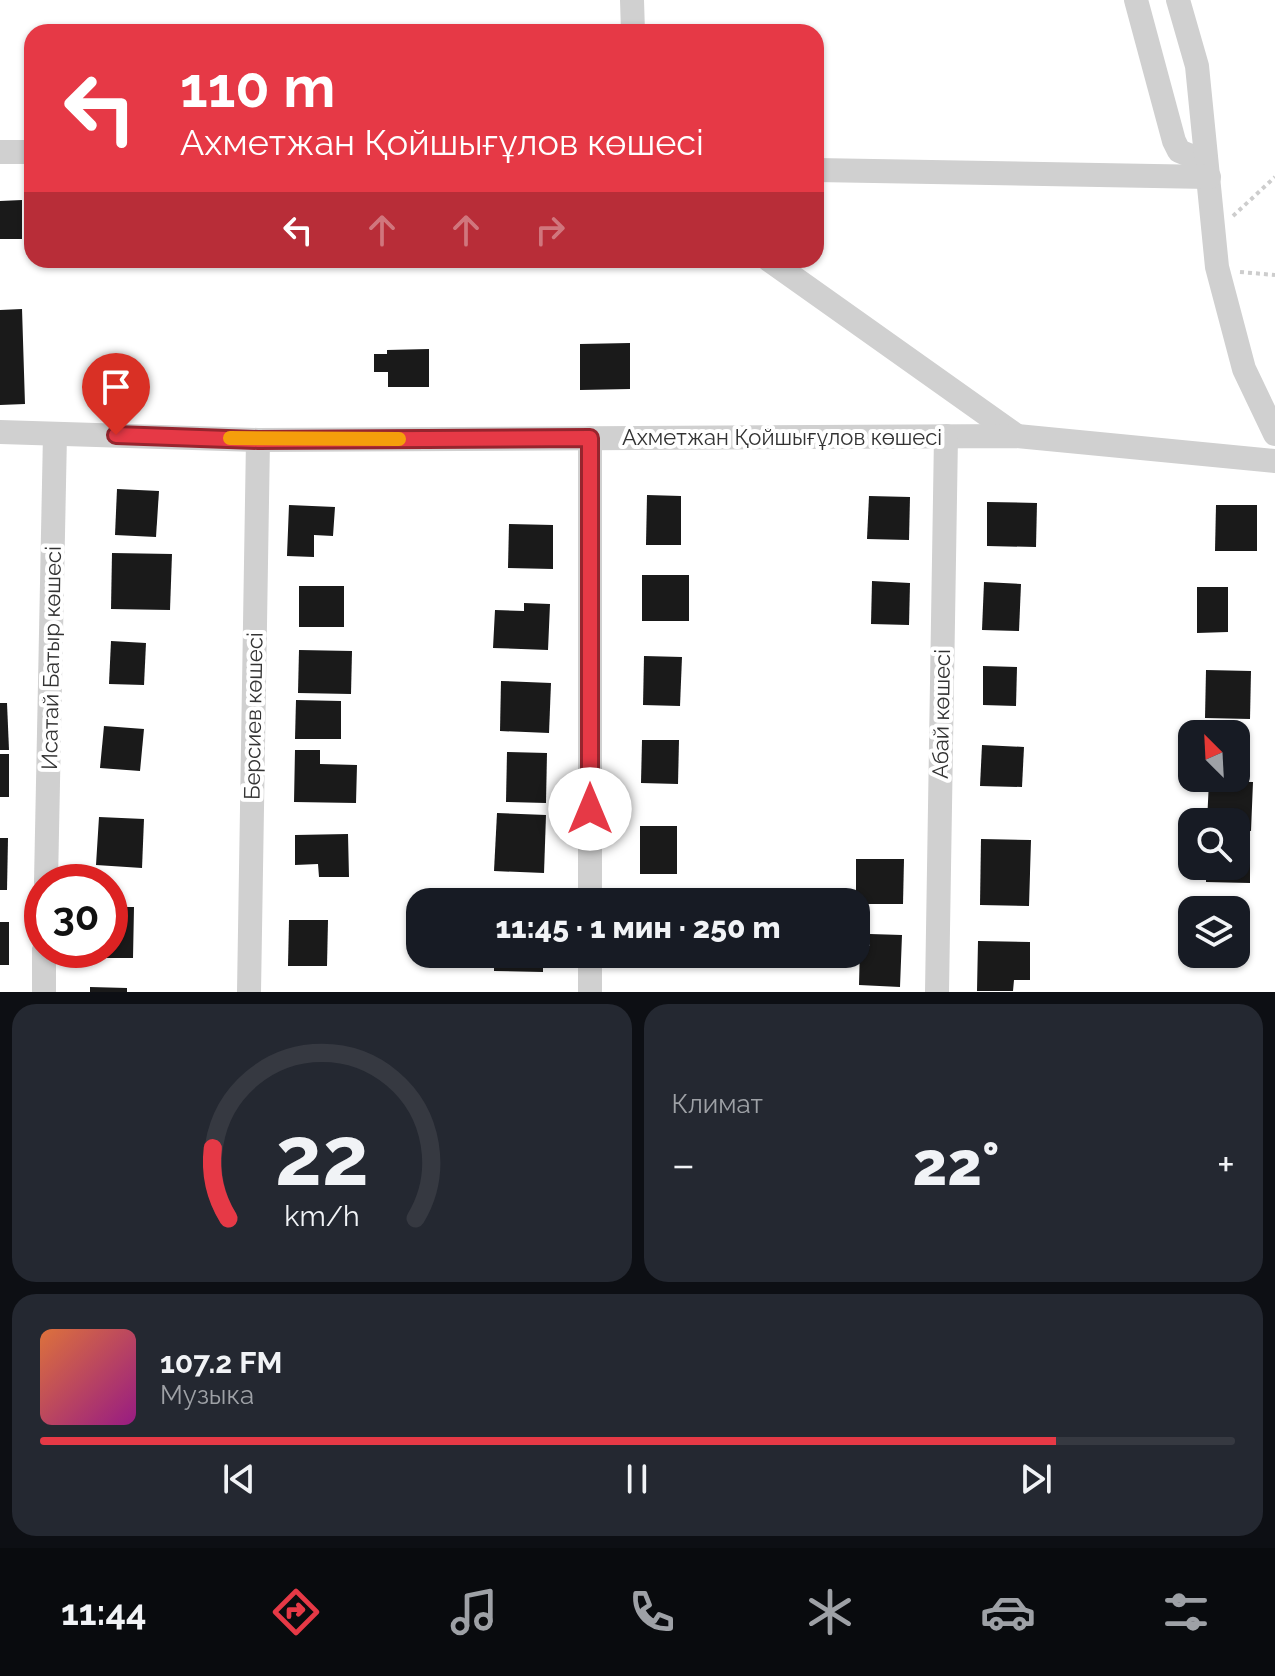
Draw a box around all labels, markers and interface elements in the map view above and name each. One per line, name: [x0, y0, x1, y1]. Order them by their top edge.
text: 110 m: [180, 54, 335, 120]
icon: left: [48, 56, 152, 160]
text: Ахметжан Қойшығұлов көшесі: [180, 121, 704, 163]
icon: left: [276, 208, 320, 252]
icon: ahead: [360, 208, 404, 252]
icon: ahead: [444, 208, 488, 252]
icon: right: [528, 208, 572, 252]
pin: [82, 353, 150, 435]
icon: arrive: [94, 365, 138, 409]
street label: Ахметжан Қойшығұлов көшесі: [622, 424, 942, 450]
street label: Исатай Батыр көшесі: [36, 546, 66, 770]
street label: Берсиев көшесі: [239, 632, 267, 800]
street label: Абай көшесі: [927, 649, 955, 779]
north arrow: [1178, 720, 1250, 792]
map controls: [1178, 720, 1250, 968]
position arrow: [548, 767, 632, 851]
button: search: [1178, 808, 1250, 880]
speed limit sign: 30: [24, 864, 128, 968]
button: layers: [1178, 896, 1250, 968]
text: 11:45 · 1 мин · 250 m: [496, 910, 780, 945]
text: Климат: [672, 1089, 763, 1119]
text: 22: [275, 1107, 369, 1204]
text: 22°: [913, 1129, 999, 1199]
text: −: [672, 1139, 695, 1190]
text: +: [1217, 1139, 1235, 1190]
text: km/h: [284, 1199, 359, 1233]
text: 107.2 FM: [160, 1345, 282, 1380]
text: Музыка: [160, 1380, 254, 1410]
icon: previous: [217, 1457, 261, 1501]
icon: pause: [615, 1457, 659, 1501]
icon: next: [1014, 1457, 1058, 1501]
icon: directions: [268, 1584, 324, 1640]
icon: music: [446, 1584, 502, 1640]
icon: phone: [624, 1584, 680, 1640]
icon: climate: [802, 1584, 858, 1640]
icon: car: [980, 1584, 1036, 1640]
icon: filters: [1158, 1584, 1214, 1640]
text: 11:44: [61, 1591, 147, 1633]

